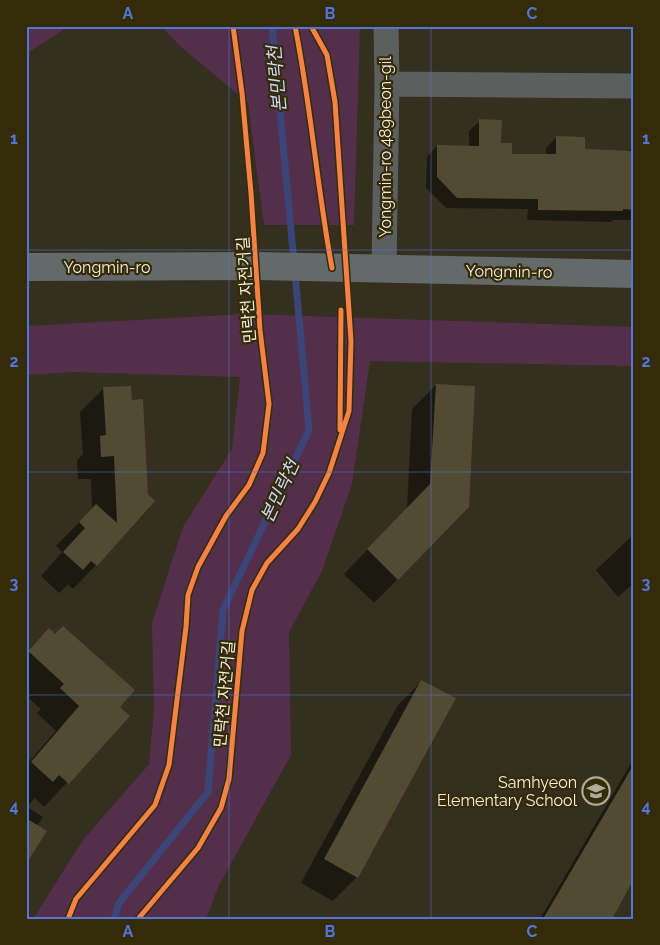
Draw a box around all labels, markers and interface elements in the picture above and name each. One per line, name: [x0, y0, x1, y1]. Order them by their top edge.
text: A: [123, 4, 134, 23]
text: B: [325, 4, 336, 23]
text: C: [527, 4, 538, 23]
water label: 본민락천: [263, 43, 290, 113]
street label: Yongmin-ro 489beon-gil: [376, 56, 395, 238]
text: 1: [10, 129, 18, 148]
text: 1: [642, 129, 650, 148]
street label: 민락천 자전거길: [233, 236, 260, 344]
street label: Yongmin-ro: [64, 258, 150, 277]
street label: Yongmin-ro: [465, 261, 553, 282]
text: 2: [9, 352, 19, 371]
text: 2: [641, 352, 651, 371]
water label: 본민락천: [256, 454, 304, 525]
text: 3: [10, 574, 19, 593]
text: 3: [642, 574, 651, 593]
street label: 민락천 자전거길: [210, 640, 239, 748]
place label: Samhyeon Elementary School: [437, 773, 578, 810]
school or university icon: Samhyeon Elementary School: [581, 776, 611, 806]
text: 4: [9, 797, 19, 816]
text: 4: [641, 797, 651, 816]
text: A: [123, 922, 134, 941]
text: B: [325, 922, 336, 941]
text: C: [527, 922, 538, 941]

